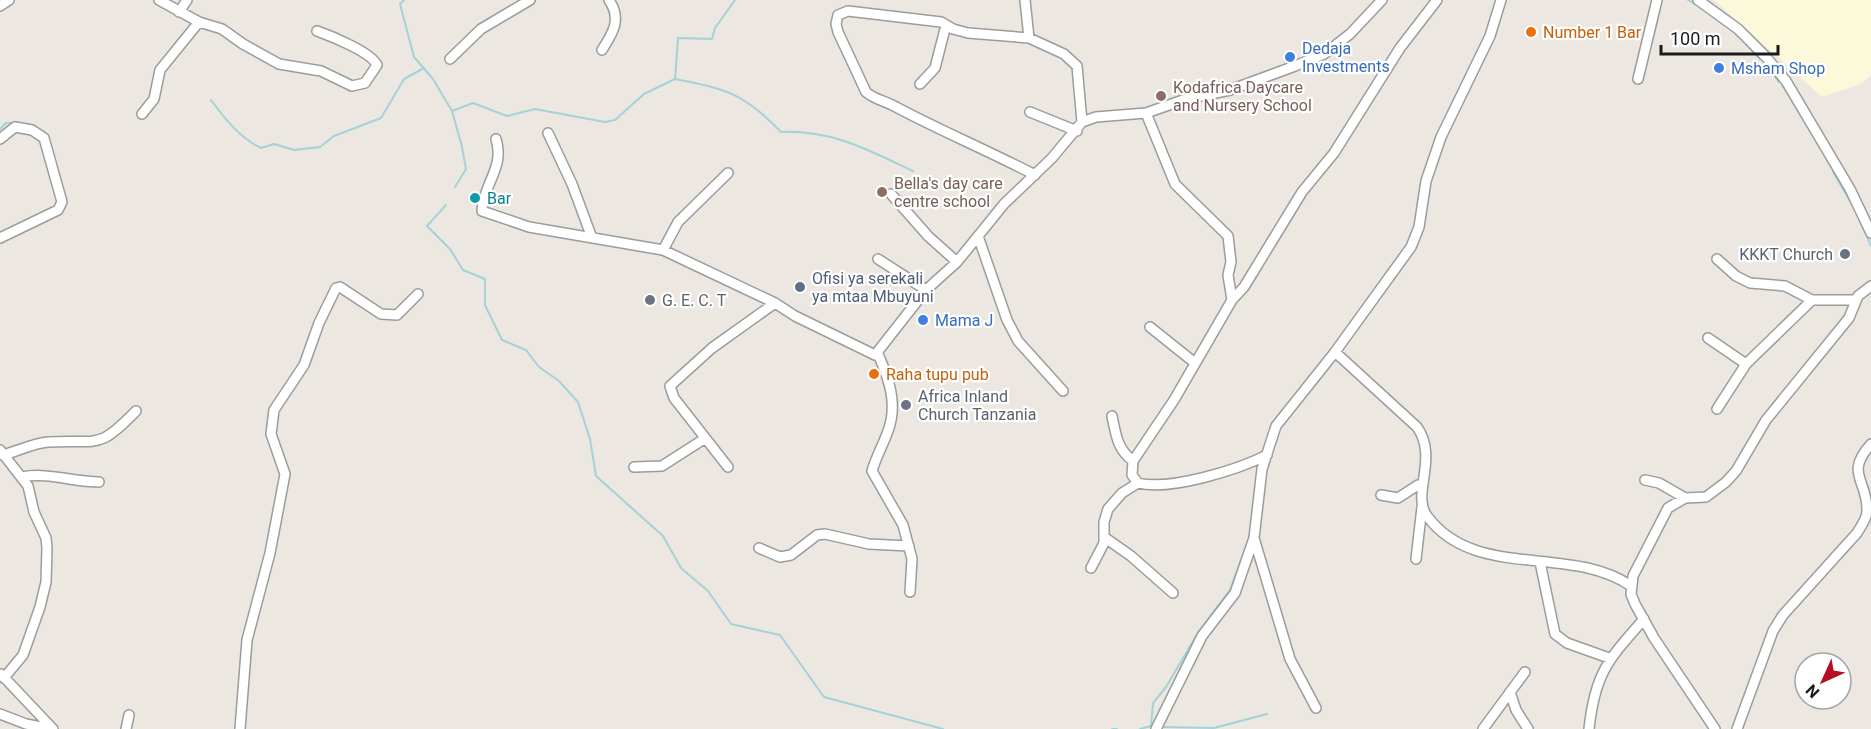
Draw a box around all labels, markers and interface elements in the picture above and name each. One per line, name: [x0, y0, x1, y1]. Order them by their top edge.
scale bar: [1661, 18, 1778, 56]
place label: Number 1 Bar: [1543, 23, 1642, 42]
marker: Number 1 Bar: [1524, 25, 1538, 39]
text: 100 m: [1670, 28, 1721, 49]
place label: Dedaja Investments: [1302, 39, 1390, 76]
marker: Dedaja Investments: [1283, 50, 1297, 64]
place label: Msham Shop: [1731, 59, 1825, 78]
marker: Msham Shop: [1712, 61, 1726, 75]
place label: Kodafrica Daycare and Nursery School: [1173, 78, 1312, 115]
marker: Kodafrica Daycare and Nursery School: [1154, 89, 1168, 103]
place label: Bella's day care centre school: [894, 174, 1003, 211]
marker: Bella's day care centre school: [875, 185, 889, 199]
place label: Bar: [487, 189, 512, 208]
marker: Bar: [468, 191, 482, 205]
place label: KKKT Church: [1739, 245, 1833, 264]
marker: KKKT Church: [1838, 247, 1852, 261]
place label: Ofisi ya serekali ya mtaa Mbuyuni: [812, 269, 934, 306]
marker: Ofisi ya serekali ya mtaa Mbuyuni: [793, 280, 807, 294]
place label: G. E. C. T: [662, 291, 727, 310]
marker: G. E. C. T: [643, 293, 657, 307]
place label: Mama J: [935, 311, 993, 330]
marker: Mama J: [916, 313, 930, 327]
place label: Raha tupu pub: [886, 365, 989, 384]
marker: Raha tupu pub: [867, 367, 881, 381]
place label: Africa Inland Church Tanzania: [918, 387, 1036, 424]
marker: Africa Inland Church Tanzania: [899, 398, 913, 412]
north arrow: [1793, 651, 1853, 711]
text: N: [1802, 681, 1823, 702]

